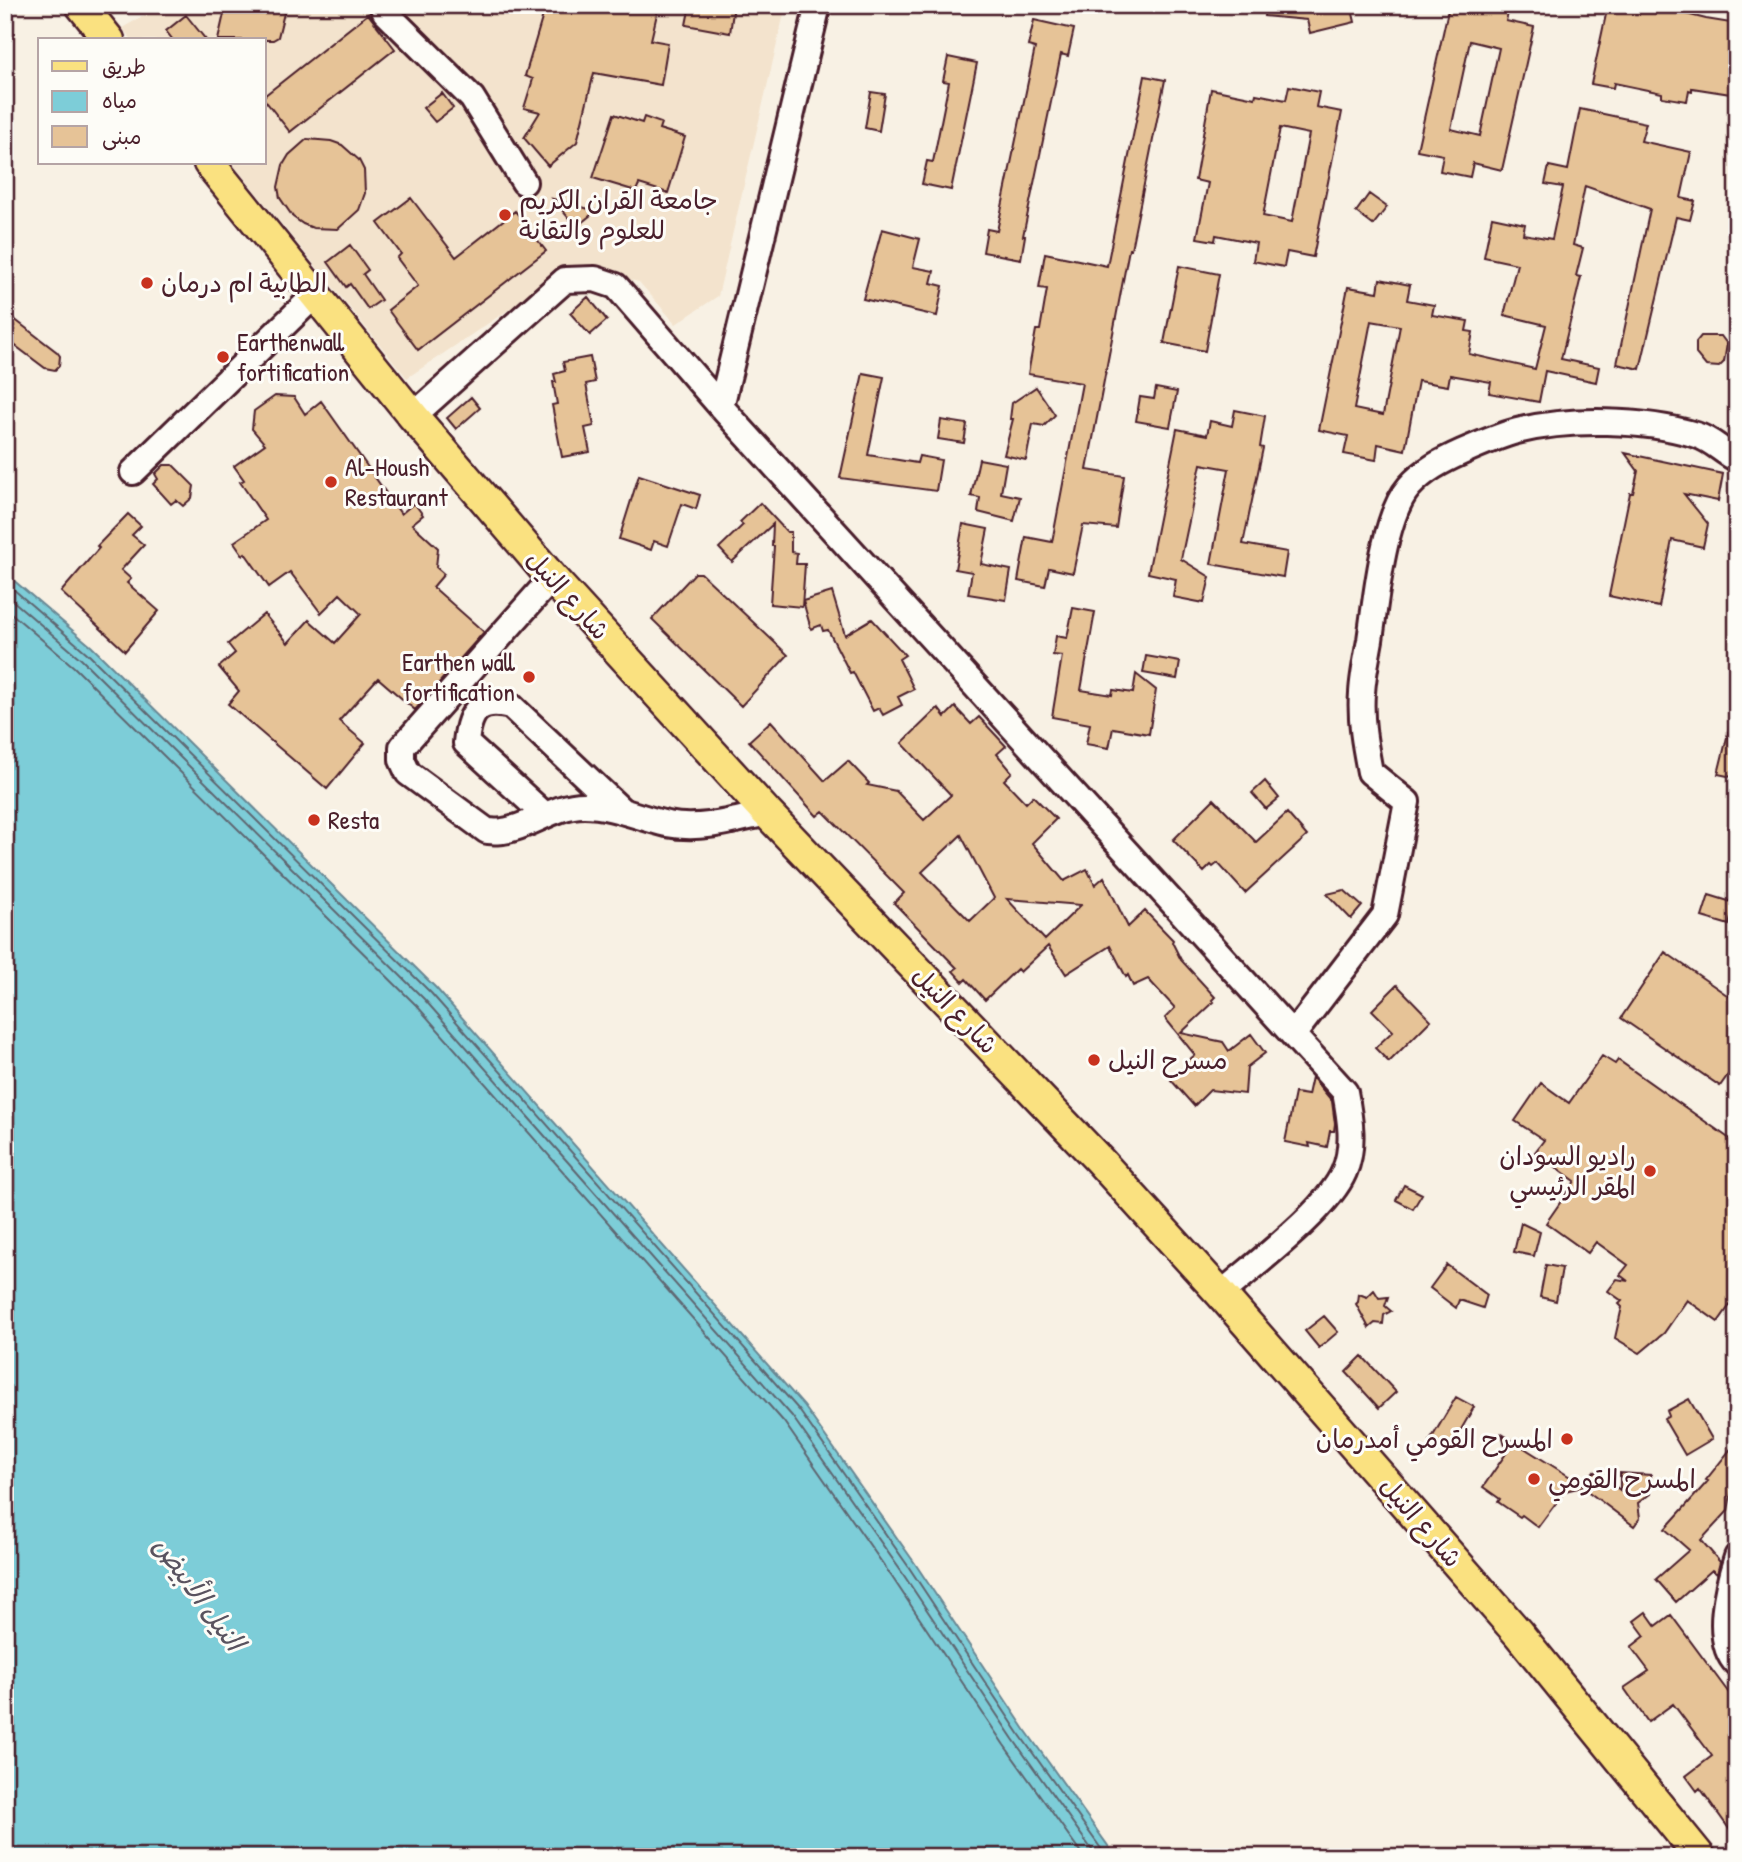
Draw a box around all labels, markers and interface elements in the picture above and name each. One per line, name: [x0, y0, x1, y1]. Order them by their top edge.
legend: [38, 38, 266, 164]
text: طريق: [102, 52, 146, 81]
text: مياه: [102, 86, 137, 115]
text: مبنى: [102, 122, 141, 151]
place label: جامعة القران الكريم للعلوم والتقانة: [519, 182, 718, 250]
marker: جامعة القران الكريم للعلوم والتقانة: [497, 207, 513, 223]
place label: الطابية ام درمان: [161, 265, 327, 303]
marker: الطابية ام درمان: [139, 275, 155, 291]
place label: Earthenwall fortification: [237, 324, 349, 389]
marker: Earthenwall fortification: [215, 349, 231, 365]
place label: Al-Housh Restaurant: [345, 449, 449, 514]
marker: Al-Housh Restaurant: [323, 474, 339, 490]
street label: شارع النيل: [518, 542, 618, 648]
place label: Earthen wall fortification: [402, 644, 516, 709]
marker: Earthen wall fortification: [521, 669, 537, 685]
place label: Resta: [328, 802, 379, 837]
marker: Resta: [306, 812, 322, 828]
street label: شارع النيل: [904, 958, 1006, 1062]
place label: مسرح النيل: [1108, 1042, 1228, 1078]
marker: مسرح النيل: [1086, 1052, 1102, 1068]
place label: راديو السودان المقر الرئيسي: [1499, 1138, 1636, 1209]
marker: راديو السودان المقر الرئيسي: [1642, 1163, 1658, 1179]
place label: المسرح القومي أمدرمان: [1316, 1421, 1553, 1462]
marker: المسرح القومي أمدرمان: [1559, 1431, 1575, 1447]
place label: المسرح القومي: [1548, 1461, 1696, 1502]
street label: شارع النيل: [1371, 1469, 1471, 1575]
marker: المسرح القومي: [1526, 1471, 1542, 1487]
water label: النيل الأبيض: [144, 1528, 256, 1661]

